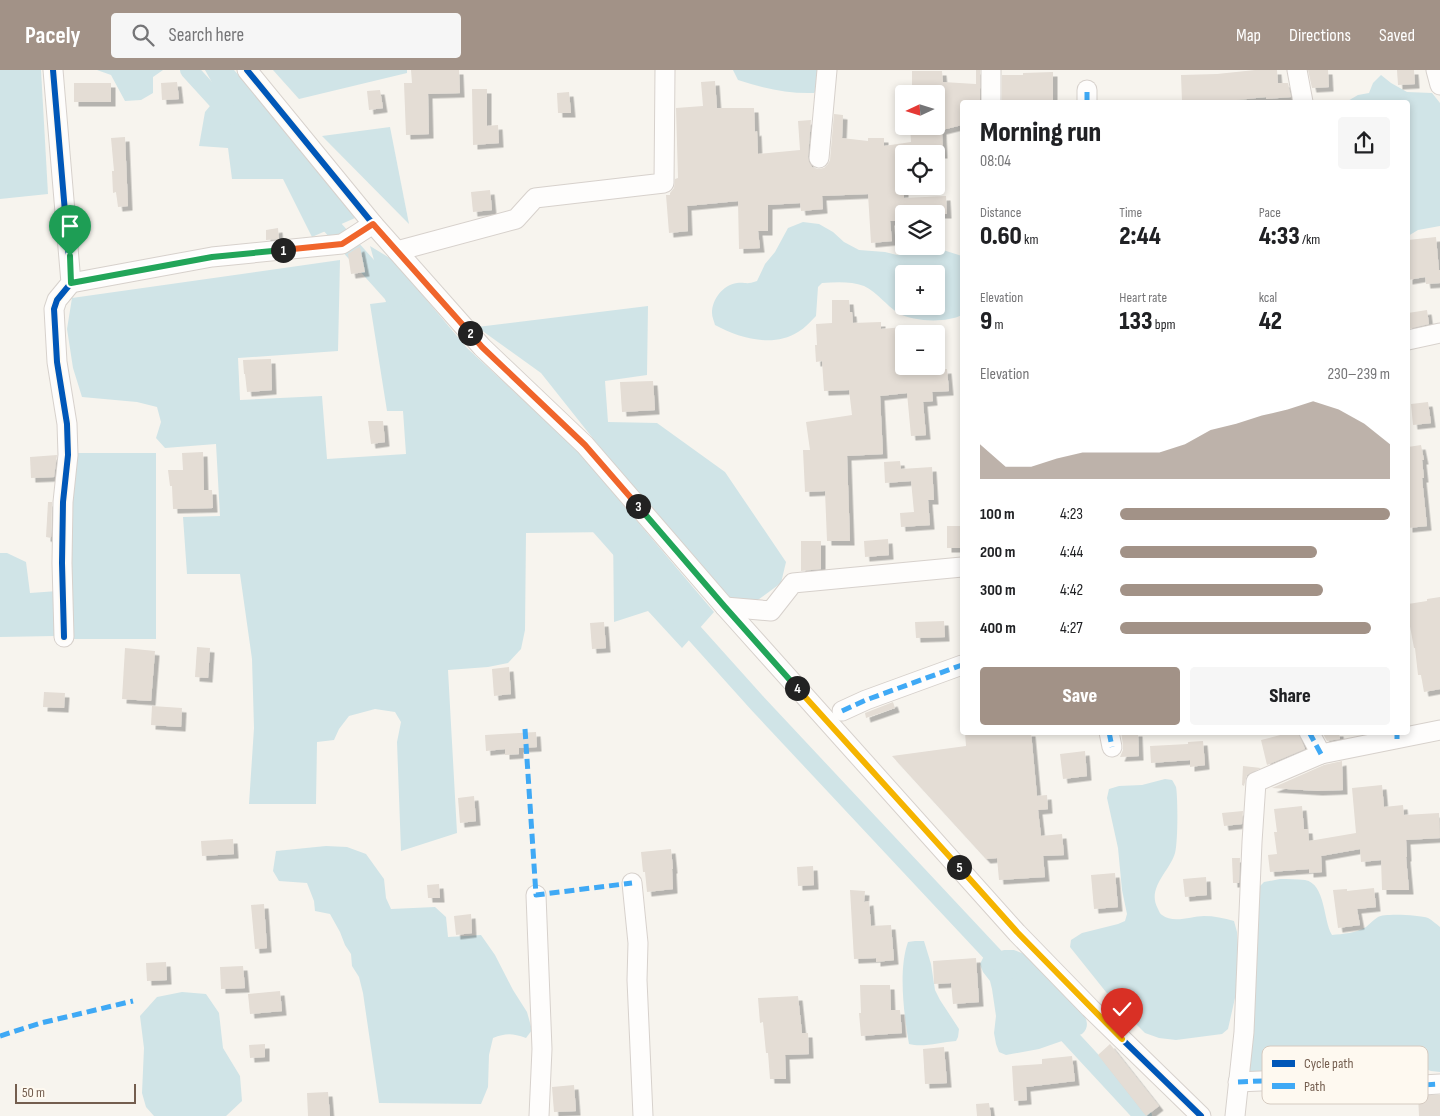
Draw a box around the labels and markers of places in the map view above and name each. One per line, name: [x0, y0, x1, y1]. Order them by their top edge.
pin: [49, 205, 91, 256]
pin: 1: [270, 238, 296, 262]
pin: 2: [458, 320, 482, 346]
pin: 3: [626, 494, 650, 518]
pin: 4: [784, 676, 810, 700]
pin: 5: [946, 854, 972, 880]
pin: [1101, 988, 1143, 1039]

